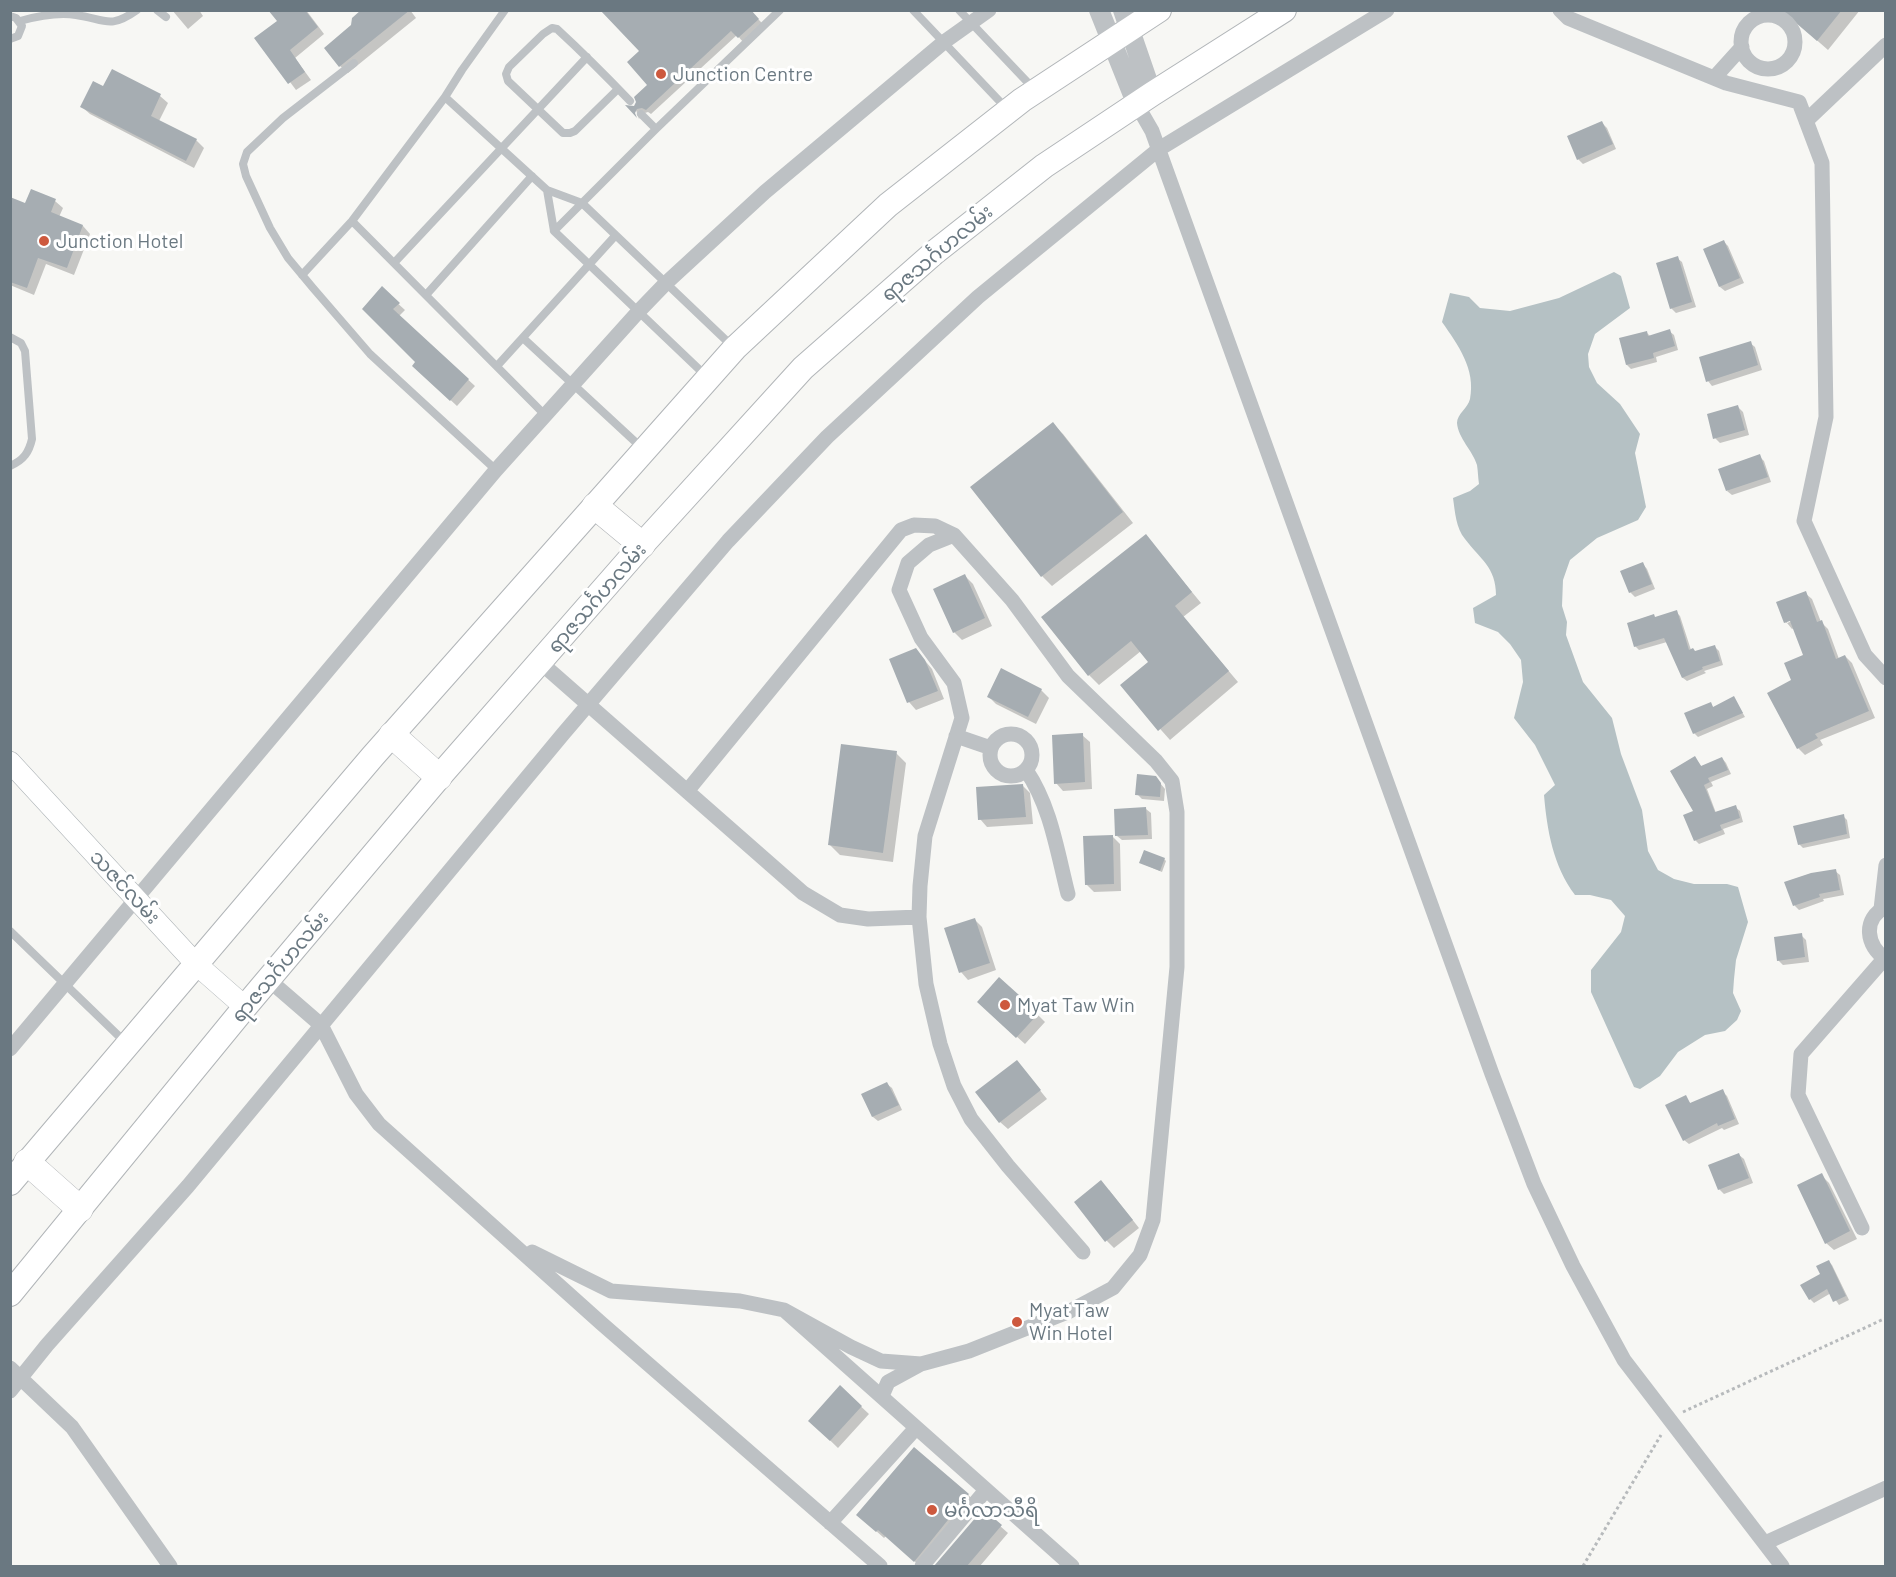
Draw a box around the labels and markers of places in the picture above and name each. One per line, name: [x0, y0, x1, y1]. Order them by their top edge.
place label: Junction Centre: [673, 62, 813, 86]
marker: Junction Centre: [654, 67, 668, 81]
place label: Junction Hotel: [56, 229, 183, 253]
marker: Junction Hotel: [37, 234, 51, 248]
place label: Myat Taw Win: [1017, 993, 1135, 1017]
marker: Myat Taw Win: [998, 998, 1012, 1012]
place label: Myat Taw Win Hotel: [1029, 1298, 1113, 1345]
marker: Myat Taw Win Hotel: [1010, 1315, 1024, 1329]
place label: မင်္ဂလာသီရိ: [944, 1498, 1039, 1522]
marker: မင်္ဂလာသီရိ: [925, 1503, 939, 1517]

